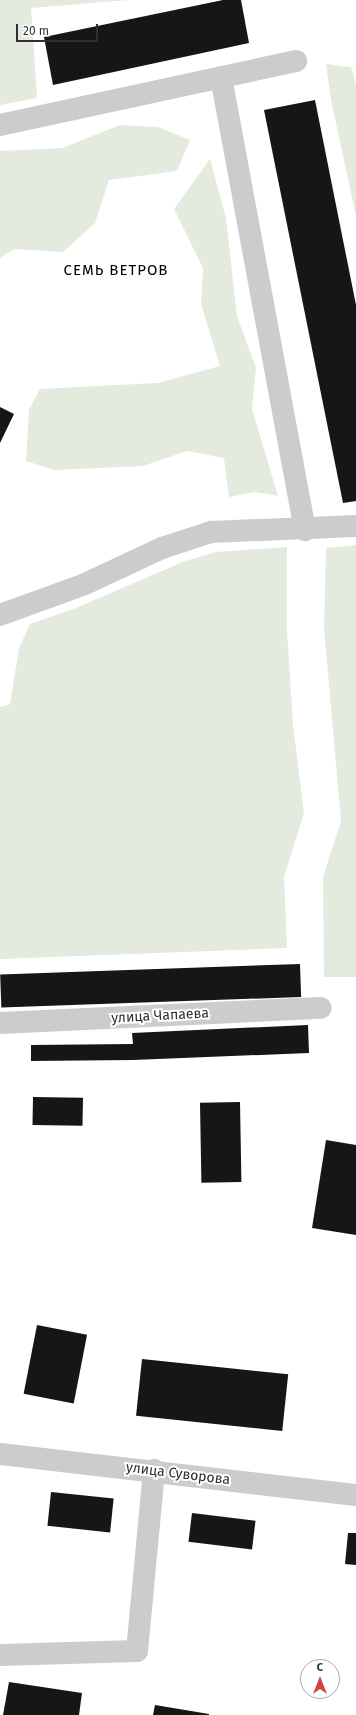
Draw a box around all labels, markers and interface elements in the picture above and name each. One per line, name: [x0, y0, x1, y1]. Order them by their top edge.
scale bar: [18, 16, 100, 42]
text: 20 m: [23, 24, 49, 38]
district label: СЕМЬ ВЕТРОВ: [64, 262, 168, 280]
street label: улица Чапаева: [111, 1005, 209, 1027]
street label: улица Суворова: [125, 1459, 231, 1489]
north arrow: [300, 1659, 340, 1699]
text: С: [317, 1661, 323, 1674]

